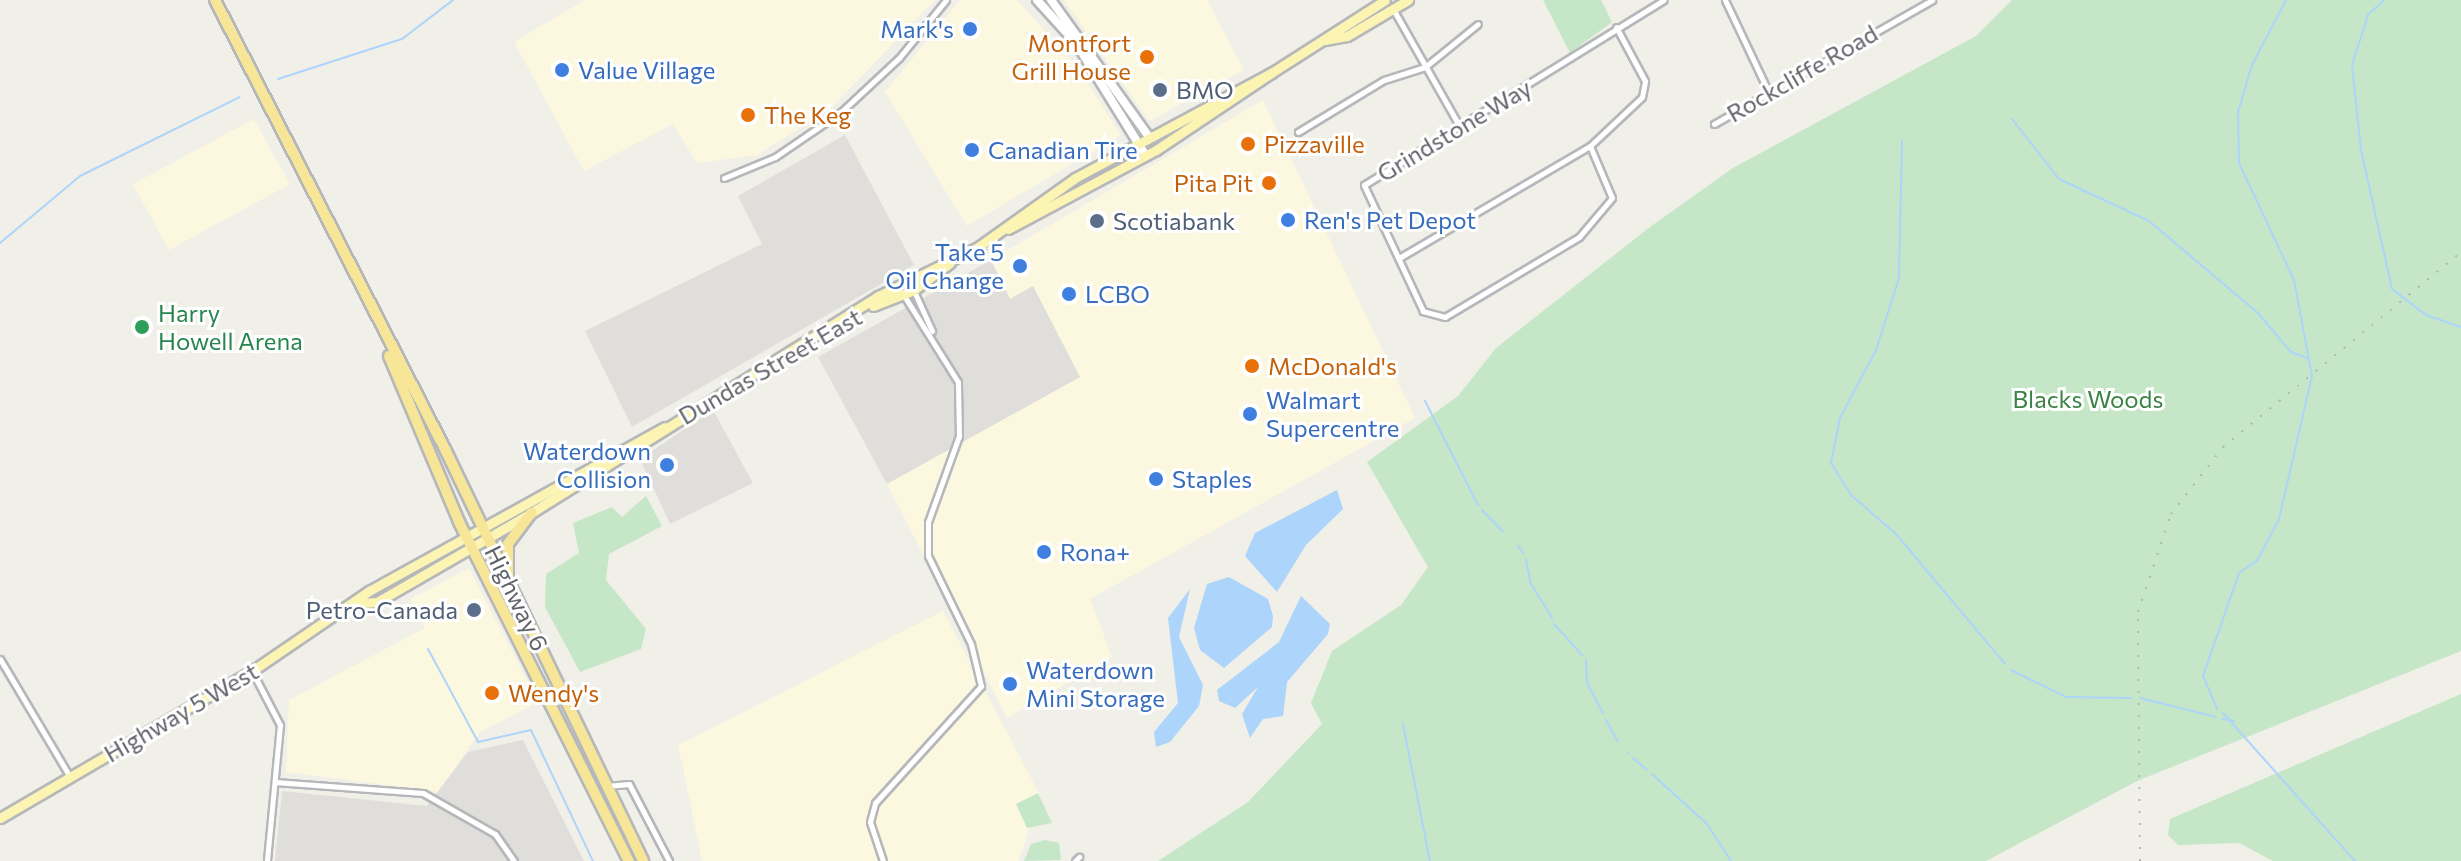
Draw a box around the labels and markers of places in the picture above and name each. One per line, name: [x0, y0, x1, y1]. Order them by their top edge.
place label: Mark's: [880, 15, 954, 43]
marker: Mark's: [961, 20, 979, 38]
place label: Montfort Grill House: [1012, 29, 1131, 85]
marker: Montfort Grill House: [1138, 48, 1156, 66]
place label: Value Village: [578, 56, 715, 84]
marker: Value Village: [553, 61, 571, 79]
place label: BMO: [1176, 76, 1234, 104]
marker: BMO: [1151, 81, 1169, 99]
place label: The Keg: [764, 101, 851, 129]
marker: The Keg: [739, 106, 757, 124]
place label: Pizzaville: [1264, 130, 1365, 158]
marker: Pizzaville: [1239, 135, 1257, 153]
place label: Canadian Tire: [988, 136, 1138, 164]
marker: Canadian Tire: [963, 141, 981, 159]
place label: Pita Pit: [1174, 169, 1253, 197]
marker: Pita Pit: [1260, 174, 1278, 192]
place label: Ren's Pet Depot: [1304, 206, 1476, 234]
place label: Scotiabank: [1113, 207, 1235, 235]
marker: Ren's Pet Depot: [1279, 211, 1297, 229]
marker: Scotiabank: [1088, 212, 1106, 230]
place label: Take 5 Oil Change: [886, 238, 1004, 294]
marker: Take 5 Oil Change: [1011, 257, 1029, 275]
place label: LCBO: [1085, 280, 1150, 308]
marker: LCBO: [1060, 285, 1078, 303]
place label: Harry Howell Arena: [158, 299, 303, 355]
marker: Harry Howell Arena: [133, 318, 151, 336]
place label: McDonald's: [1268, 352, 1397, 380]
marker: McDonald's: [1243, 357, 1261, 375]
place label: Walmart Supercentre: [1266, 386, 1399, 442]
marker: Walmart Supercentre: [1241, 405, 1259, 423]
place label: Waterdown Collision: [523, 437, 651, 493]
marker: Waterdown Collision: [658, 456, 676, 474]
place label: Staples: [1172, 465, 1252, 493]
marker: Staples: [1147, 470, 1165, 488]
place label: Rona+: [1060, 538, 1130, 566]
marker: Rona+: [1035, 543, 1053, 561]
place label: Petro-Canada: [306, 596, 458, 624]
marker: Petro-Canada: [465, 601, 483, 619]
place label: Waterdown Mini Storage: [1026, 656, 1165, 712]
marker: Waterdown Mini Storage: [1001, 675, 1019, 693]
place label: Wendy's: [508, 679, 599, 707]
marker: Wendy's: [483, 684, 501, 702]

